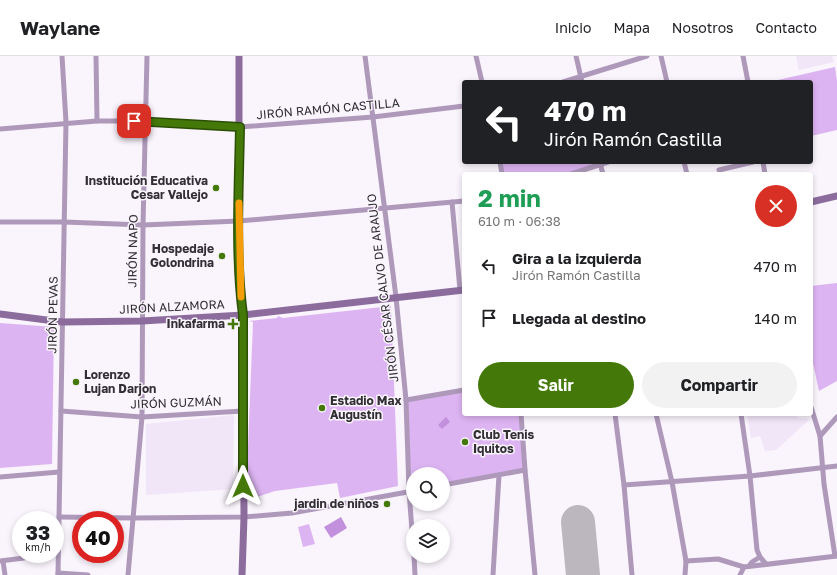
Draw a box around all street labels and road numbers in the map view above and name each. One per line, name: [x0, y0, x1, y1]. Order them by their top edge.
street label: JIRÓN RAMÓN CASTILLA: [256, 95, 400, 122]
street label: JIRÓN CÉSAR CALVO DE ARAUJO: [363, 193, 402, 383]
street label: JIRÓN NAPO: [124, 214, 141, 288]
street label: JIRÓN PEVAS: [44, 276, 61, 354]
street label: JIRÓN ALZAMORA: [119, 296, 225, 317]
street label: JIRÓN GUZMÁN: [130, 393, 222, 412]

